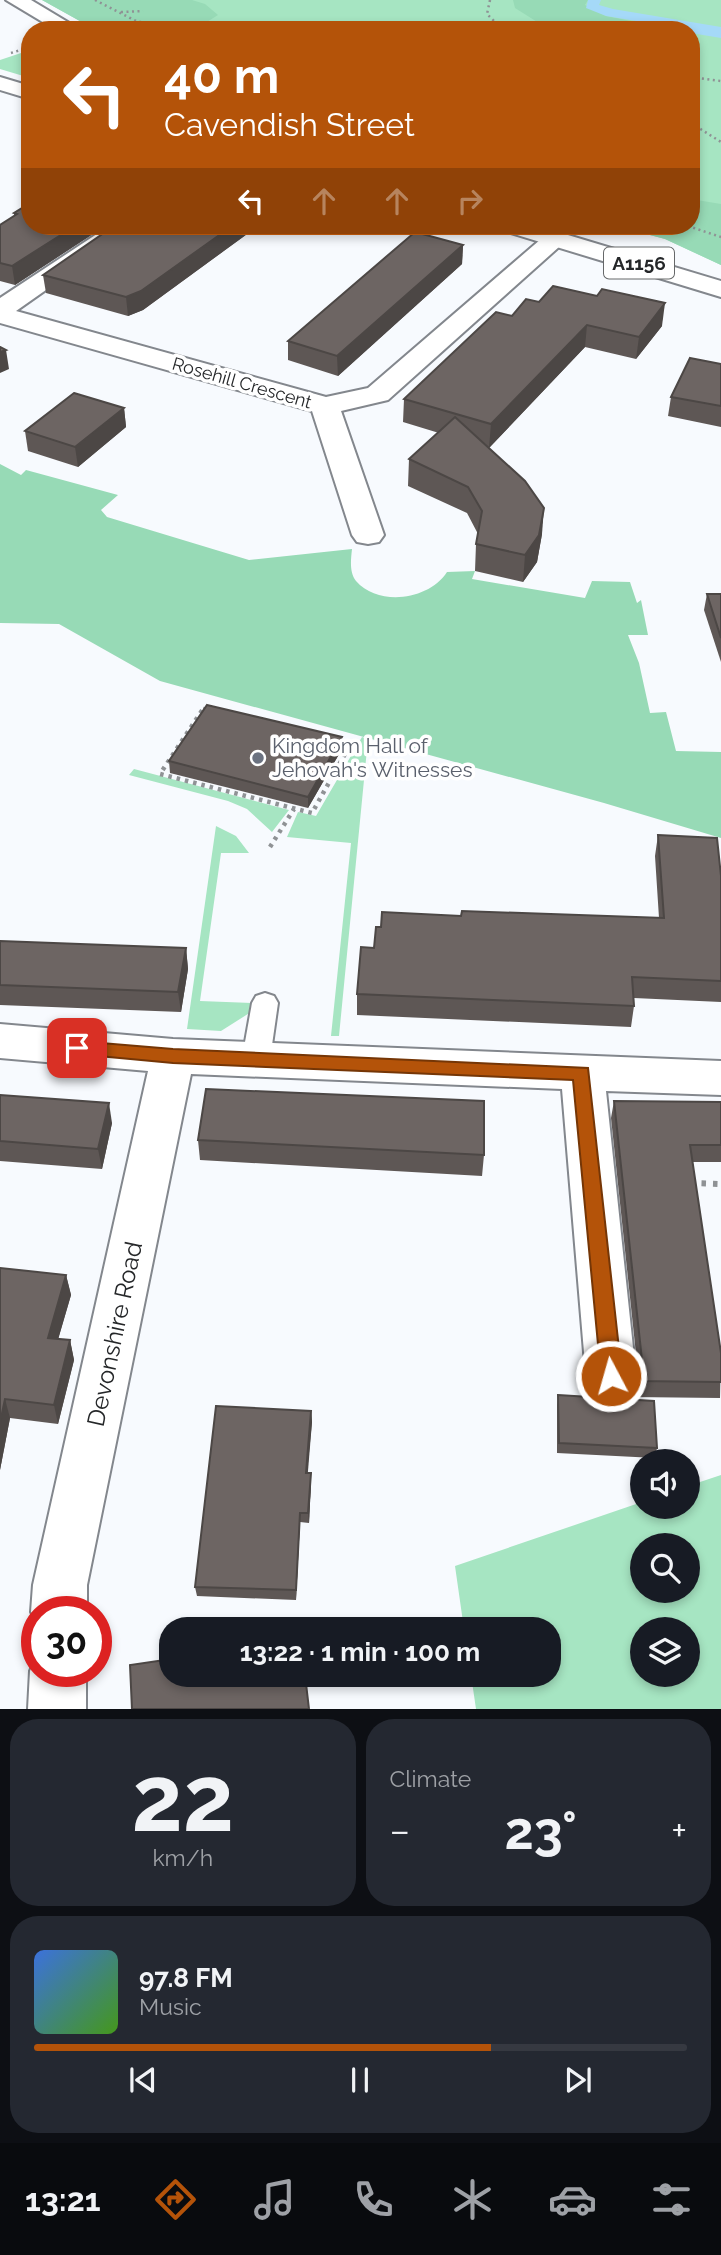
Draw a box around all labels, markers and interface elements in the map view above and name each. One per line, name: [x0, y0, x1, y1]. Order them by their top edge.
text: 40 m: [164, 47, 279, 104]
icon: left: [49, 49, 140, 140]
text: Cavendish Street: [164, 106, 415, 143]
icon: left: [232, 182, 270, 220]
icon: ahead: [305, 182, 343, 220]
icon: ahead: [378, 182, 416, 220]
icon: right: [451, 182, 489, 220]
road number: A1156: [604, 247, 674, 278]
street label: Rosehill Crescent: [170, 353, 314, 412]
place label: Kingdom Hall of Jehovah's Witnesses: [272, 733, 473, 782]
marker: Kingdom Hall of Jehovah's Witnesses: [250, 750, 266, 766]
pin: [47, 1018, 107, 1078]
icon: arrive: [58, 1029, 96, 1067]
street label: Devonshire Road: [81, 1239, 148, 1429]
position arrow: [574, 1339, 648, 1413]
map controls: [630, 1449, 700, 1687]
button: sound: [630, 1449, 700, 1519]
button: search: [630, 1533, 700, 1603]
speed limit sign: 30: [21, 1596, 112, 1687]
button: layers: [630, 1617, 700, 1687]
text: 13:22 · 1 min · 100 m: [240, 1637, 480, 1667]
text: 22: [131, 1745, 234, 1852]
text: Climate: [390, 1765, 471, 1792]
text: 23°: [504, 1800, 577, 1861]
text: −: [390, 1808, 410, 1853]
text: +: [671, 1808, 687, 1853]
text: km/h: [152, 1844, 213, 1871]
text: 97.8 FM: [139, 1963, 233, 1993]
text: Music: [139, 1993, 202, 2020]
icon: previous: [124, 2061, 162, 2099]
icon: pause: [341, 2061, 379, 2099]
icon: next: [559, 2061, 597, 2099]
icon: directions: [151, 2175, 200, 2224]
icon: music: [250, 2175, 299, 2224]
icon: phone: [349, 2175, 398, 2224]
icon: climate: [448, 2175, 497, 2224]
icon: car: [548, 2175, 597, 2224]
icon: filters: [647, 2175, 696, 2224]
text: 13:21: [25, 2181, 101, 2218]

